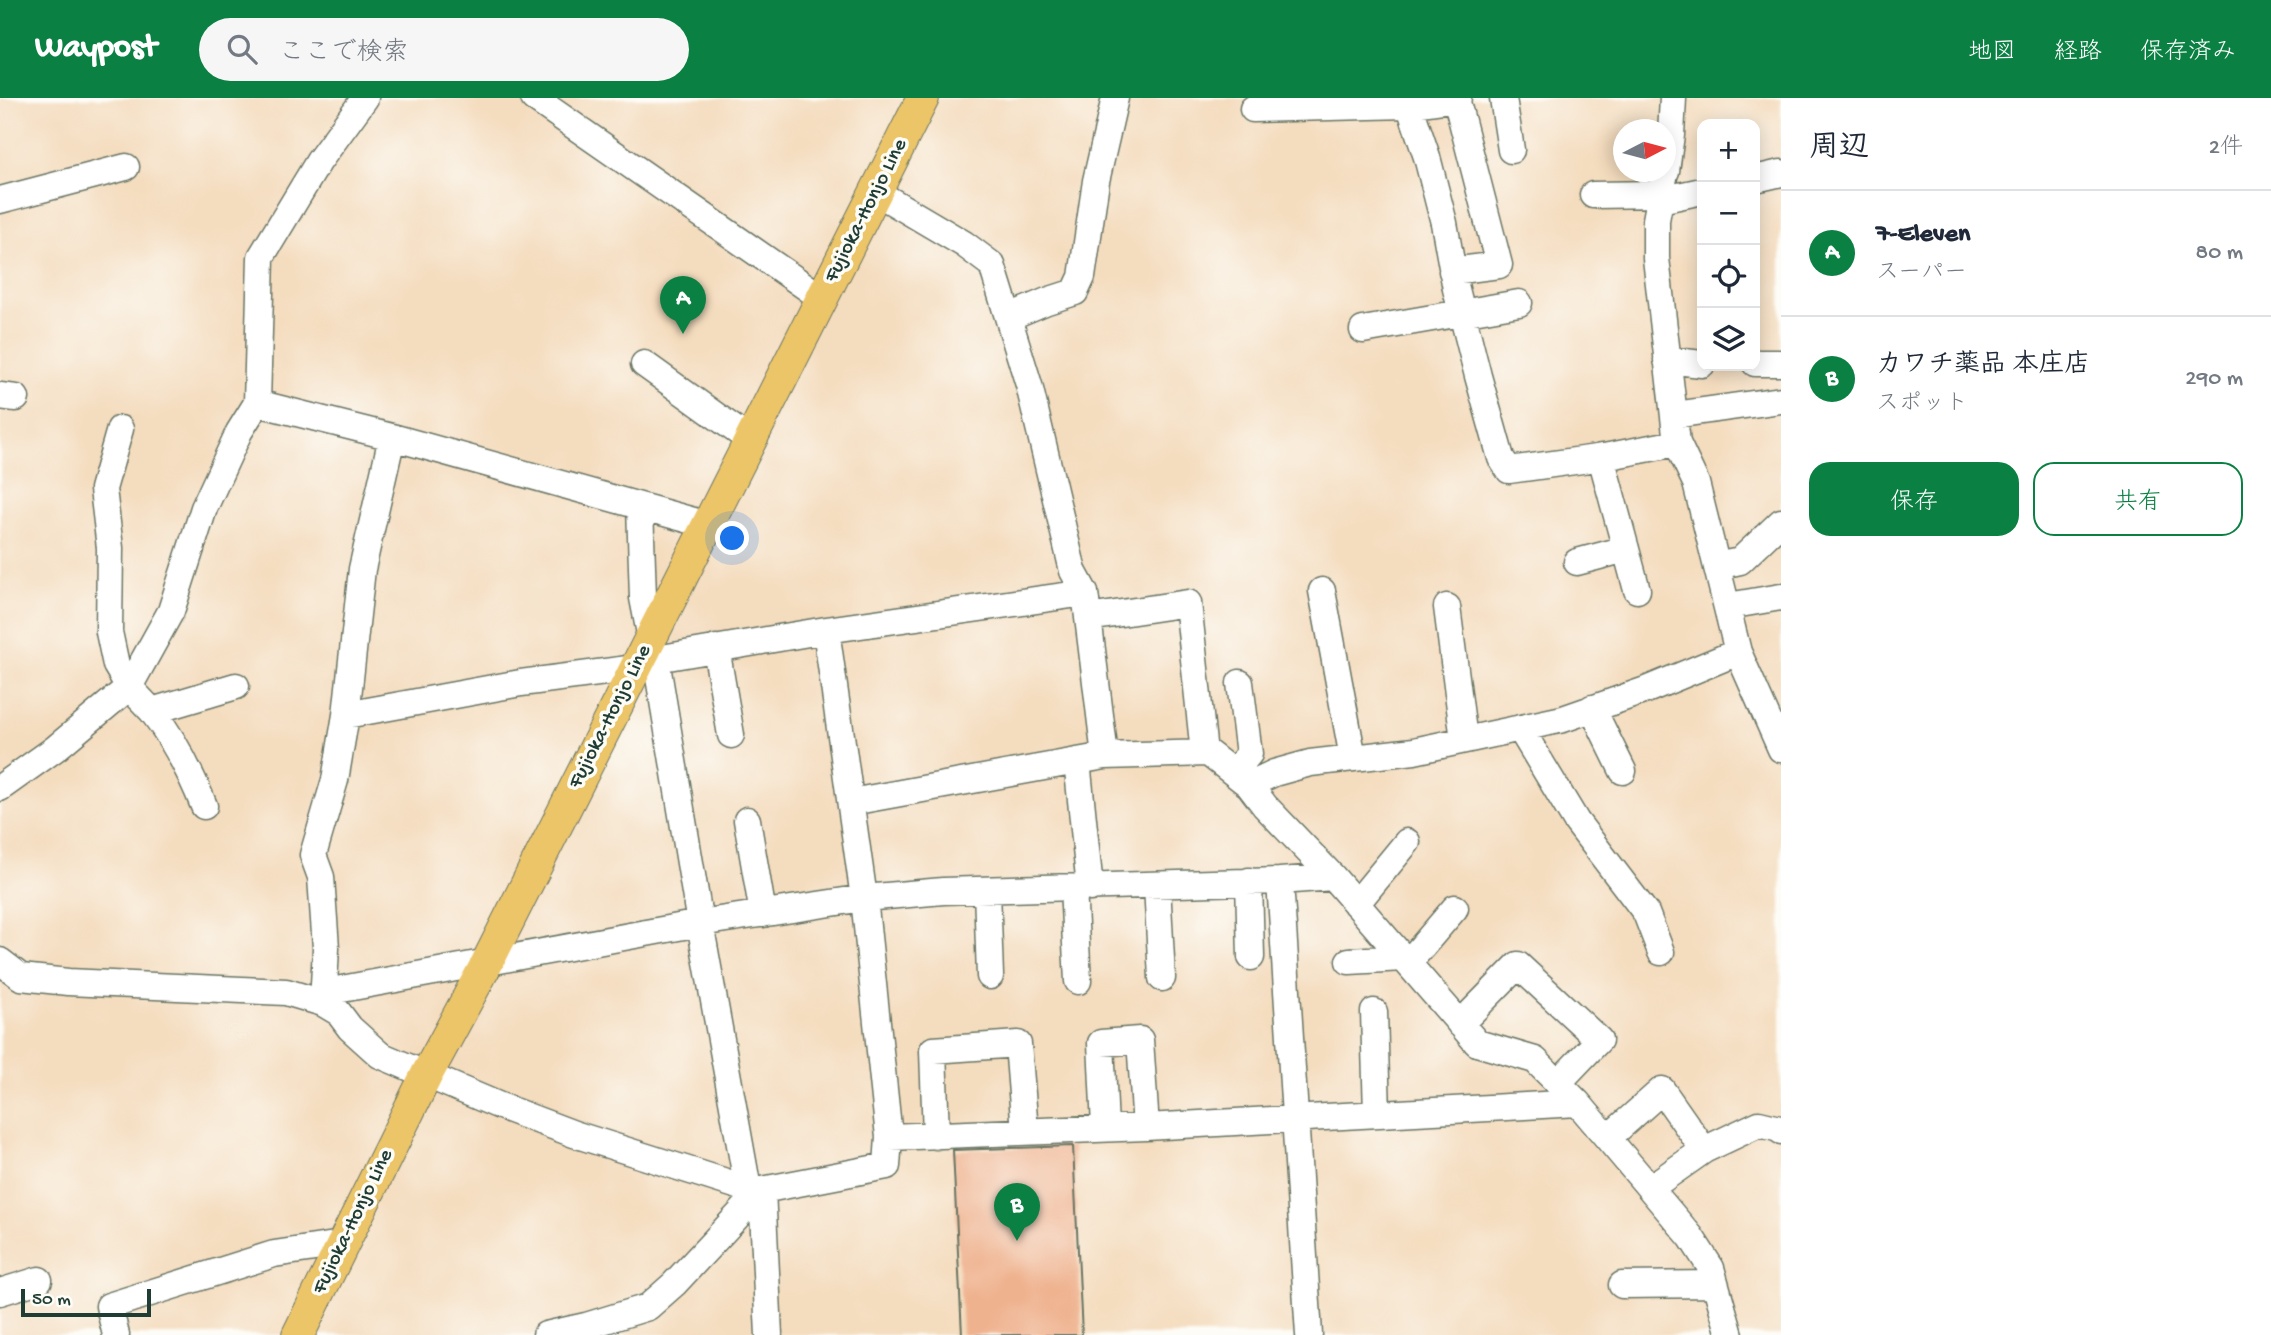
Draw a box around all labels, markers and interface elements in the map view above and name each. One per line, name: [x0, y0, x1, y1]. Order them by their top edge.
search box: [199, 18, 689, 81]
text: Waypost: [35, 30, 157, 68]
icon: search: [223, 30, 261, 68]
text: ここで検索: [279, 39, 409, 70]
text: 地図: [1968, 39, 2016, 68]
text: 経路: [2054, 39, 2102, 68]
text: 保存済み: [2140, 39, 2236, 68]
north arrow: [1613, 119, 1676, 182]
map controls: [1697, 119, 1760, 371]
button: +: [1697, 119, 1760, 182]
text: 周辺: [1809, 132, 1869, 167]
street label: Fujioka-Honjo Line: [820, 134, 914, 288]
text: 2件: [2209, 135, 2243, 162]
button: −: [1697, 182, 1760, 245]
text: 7-Eleven: [1876, 220, 1970, 251]
text: A: [1825, 240, 1839, 267]
text: 80 m: [2196, 240, 2243, 267]
button: locate: [1697, 245, 1760, 308]
text: スーパー: [1876, 260, 1967, 287]
pin: A: [660, 276, 706, 334]
button: layers: [1697, 308, 1760, 371]
text: カワチ薬品 本庄店: [1876, 351, 2090, 382]
text: B: [1826, 366, 1838, 393]
text: 290 m: [2185, 366, 2243, 393]
text: スポット: [1876, 391, 1968, 418]
button: 保存: [1809, 462, 2019, 536]
button: 共有: [2033, 462, 2243, 536]
your location: [715, 521, 749, 555]
street label: Fujioka-Honjo Line: [564, 640, 658, 794]
street label: Fujioka-Honjo Line: [308, 1145, 400, 1299]
pin: B: [994, 1183, 1040, 1241]
scale bar: [21, 1286, 150, 1318]
text: 50 m: [32, 1289, 71, 1312]

